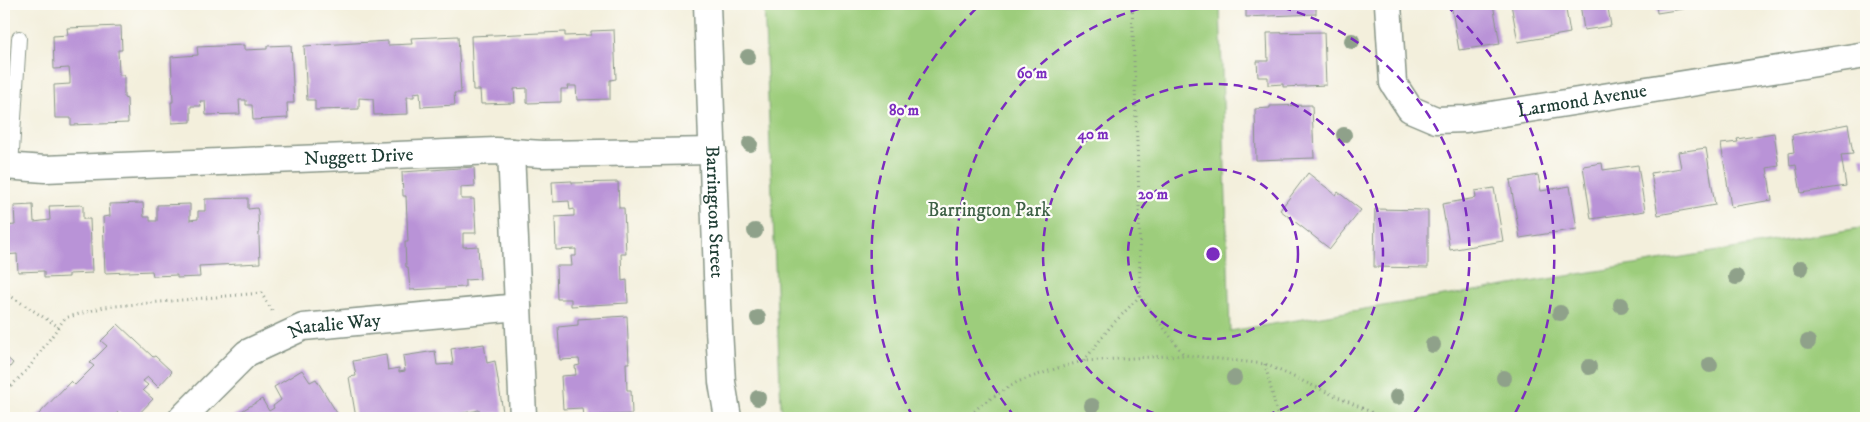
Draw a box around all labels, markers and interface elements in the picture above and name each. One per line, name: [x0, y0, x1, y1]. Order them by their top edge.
text: 60 m: [1017, 64, 1048, 83]
street label: Larmond Avenue: [1516, 79, 1648, 122]
text: 80 m: [889, 101, 920, 120]
text: 40 m: [1076, 125, 1109, 144]
street label: Nuggett Drive: [304, 143, 414, 170]
street label: Barrington Street: [701, 145, 729, 279]
text: 20 m: [1138, 185, 1169, 204]
park label: Barrington Park: [927, 199, 1051, 222]
centre of rings: [1204, 245, 1222, 263]
street label: Natalie Way: [284, 308, 383, 344]

